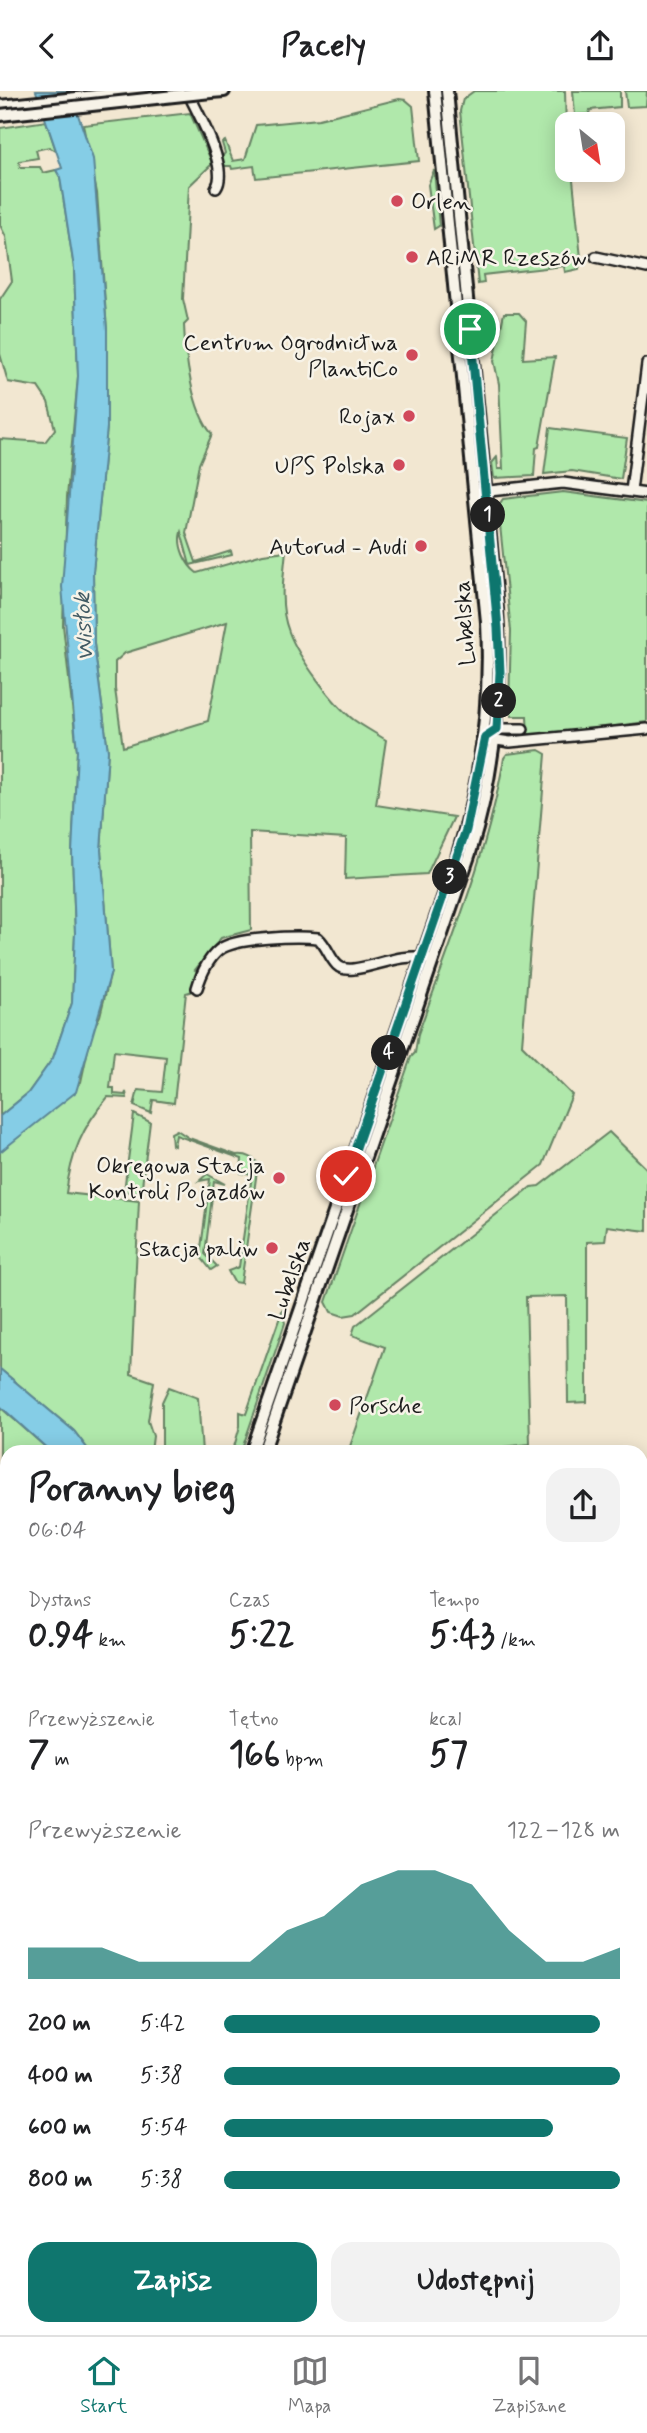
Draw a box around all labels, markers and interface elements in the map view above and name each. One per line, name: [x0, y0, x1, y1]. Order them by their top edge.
text: Pacely: [281, 25, 366, 67]
icon: back: [28, 27, 66, 65]
icon: share: [581, 27, 619, 65]
north arrow: [555, 112, 625, 182]
map controls: [555, 112, 625, 182]
place label: Orlen: [411, 188, 471, 218]
marker: Orlen: [389, 193, 405, 209]
place label: ARiMR Rzeszów: [426, 244, 587, 274]
marker: ARiMR Rzeszów: [404, 249, 420, 265]
pin: [440, 299, 500, 359]
icon: arrive: [451, 310, 489, 348]
place label: Centrum Ogrodnictwa PlantiCo: [183, 329, 398, 385]
marker: Centrum Ogrodnictwa PlantiCo: [404, 347, 420, 363]
place label: Rojax: [339, 403, 395, 433]
marker: Rojax: [401, 408, 417, 424]
place label: UPS Polska: [275, 452, 385, 482]
marker: UPS Polska: [391, 457, 407, 473]
pin: 1: [470, 497, 505, 533]
text: 1: [483, 502, 492, 527]
place label: Autorud - Audi: [269, 533, 407, 563]
marker: Autorud - Audi: [413, 538, 429, 554]
street label: Lubelska: [448, 579, 484, 666]
water label: Wisłok: [67, 590, 102, 662]
pin: 2: [482, 683, 516, 719]
text: 2: [494, 688, 503, 713]
pin: 3: [433, 859, 468, 895]
text: 3: [445, 864, 454, 889]
pin: 4: [372, 1035, 406, 1070]
text: 4: [383, 1040, 394, 1065]
pin: [316, 1146, 376, 1206]
place label: Okręgowa Stacja Kontroli Pojazdów: [88, 1152, 265, 1208]
icon: check: [327, 1157, 365, 1195]
marker: Okręgowa Stacja Kontroli Pojazdów: [271, 1170, 287, 1186]
street label: Lubelska: [263, 1234, 319, 1325]
place label: Stacja paliw: [139, 1235, 258, 1265]
marker: Stacja paliw: [264, 1240, 280, 1256]
place label: Porsche: [349, 1392, 422, 1422]
marker: Porsche: [327, 1397, 343, 1413]
text: Poranny bieg: [28, 1465, 235, 1514]
button: share: [546, 1468, 620, 1542]
text: 06:04: [28, 1516, 87, 1546]
text: Dystans: [28, 1588, 91, 1613]
text: Czas: [229, 1588, 270, 1613]
text: Tempo: [429, 1588, 480, 1613]
text: 0.94: [28, 1613, 93, 1659]
text: 5:22: [229, 1613, 295, 1659]
text: 5:43: [429, 1613, 495, 1659]
text: km: [93, 1628, 126, 1653]
text: /km: [495, 1628, 536, 1653]
text: Przewyższenie: [28, 1707, 155, 1732]
text: Tętno: [229, 1707, 279, 1732]
text: kcal: [429, 1707, 461, 1732]
text: 7: [28, 1732, 49, 1778]
text: 166: [229, 1732, 280, 1778]
text: 57: [429, 1732, 468, 1778]
text: m: [49, 1747, 70, 1772]
text: bpm: [280, 1747, 324, 1772]
text: Przewyższenie: [28, 1816, 181, 1846]
text: 122–128 m: [507, 1816, 620, 1846]
text: 200 m: [28, 2009, 91, 2039]
text: 5:42: [140, 2009, 185, 2039]
text: 400 m: [28, 2061, 93, 2091]
text: 5:38: [140, 2061, 183, 2091]
text: 600 m: [28, 2113, 91, 2143]
text: 5:54: [140, 2113, 188, 2143]
text: 800 m: [28, 2165, 92, 2195]
text: 5:38: [140, 2165, 183, 2195]
button: Zapisz: [28, 2242, 317, 2322]
button: Udostępnij: [331, 2242, 620, 2322]
tab: Start: [80, 2352, 127, 2419]
tab: Mapa: [288, 2352, 331, 2419]
tab: Zapisane: [492, 2352, 567, 2419]

